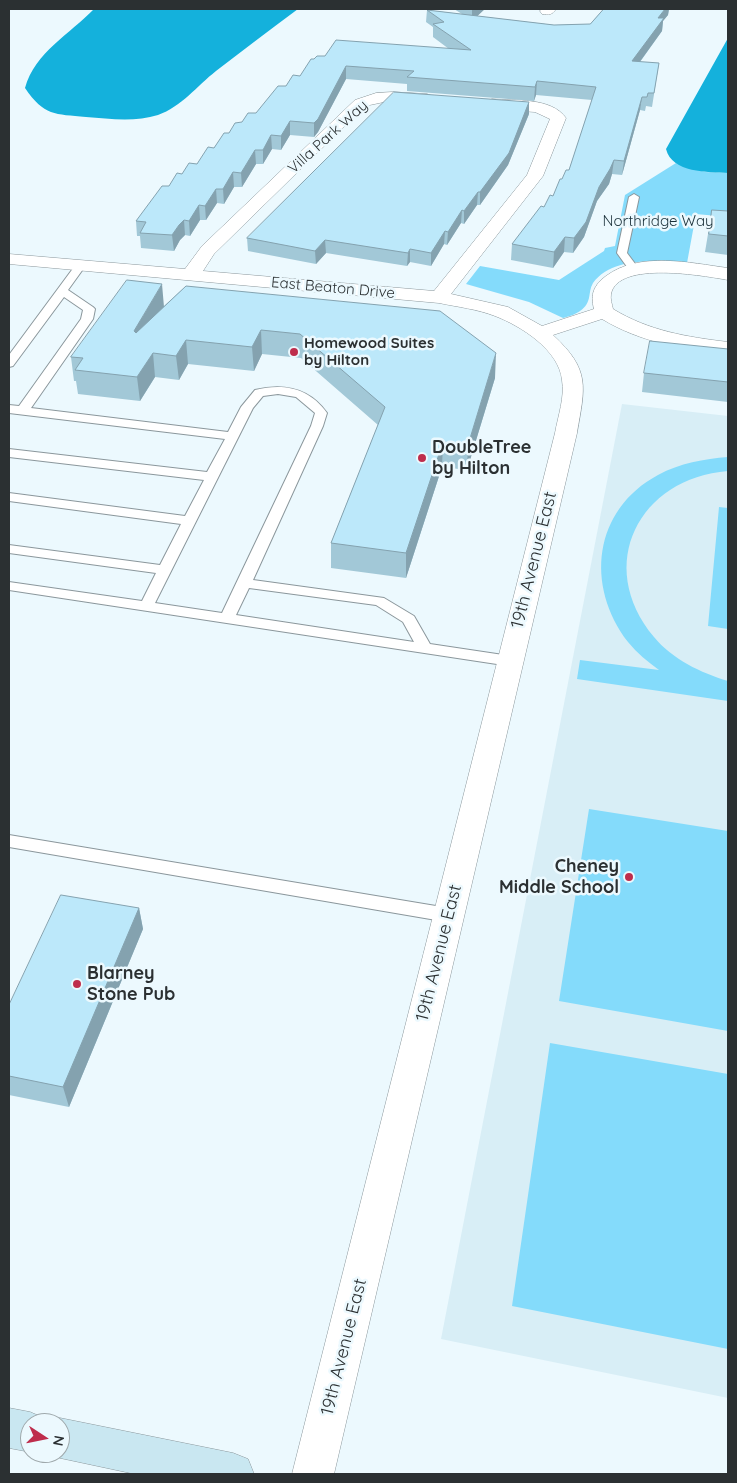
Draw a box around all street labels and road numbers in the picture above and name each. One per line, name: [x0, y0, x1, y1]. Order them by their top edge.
street label: Villa Park Way: [284, 96, 372, 178]
street label: East Beaton Drive: [270, 274, 396, 302]
street label: 19th Avenue East: [507, 489, 561, 631]
street label: 19th Avenue East: [412, 882, 466, 1024]
street label: 19th Avenue East: [317, 1276, 371, 1418]

